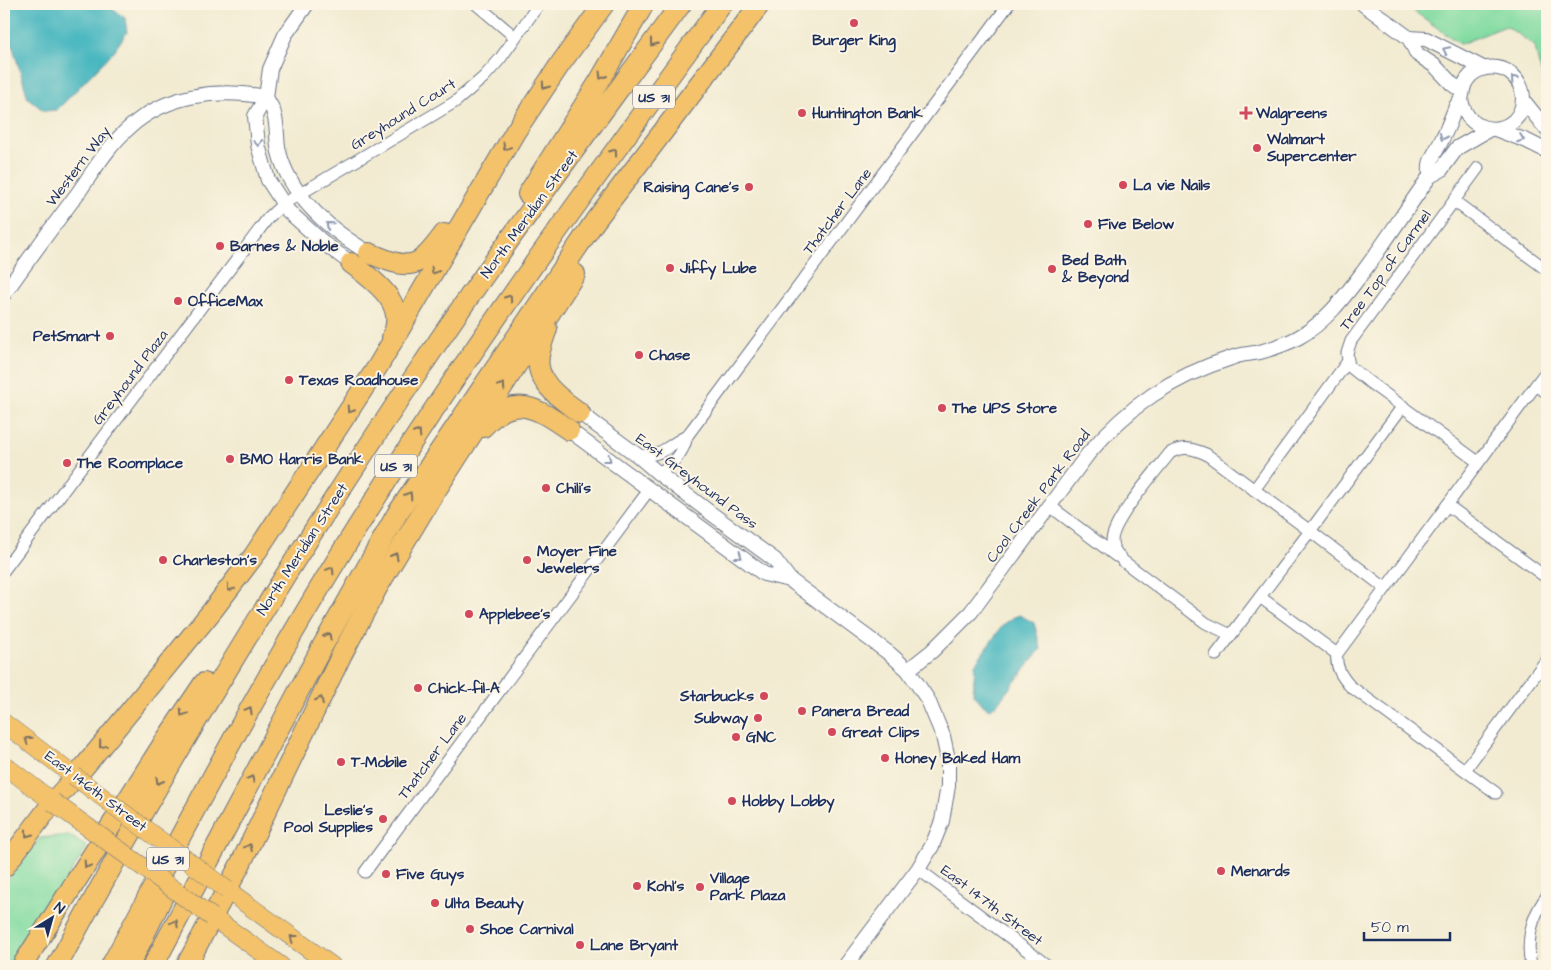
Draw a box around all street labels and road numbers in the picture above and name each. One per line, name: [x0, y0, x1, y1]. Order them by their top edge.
street label: Greyhound Court: [347, 74, 461, 156]
road number: US 31: [633, 85, 675, 108]
street label: Western Way: [41, 122, 116, 211]
street label: North Meridian Street: [476, 146, 583, 283]
street label: Thatcher Lane: [798, 164, 877, 259]
street label: Tree Top of Carmel: [1335, 206, 1436, 335]
street label: Greyhound Plaza: [88, 325, 174, 430]
street label: Cool Creek Park Road: [981, 425, 1096, 567]
street label: East Greyhound Pass: [631, 428, 763, 535]
road number: US 31: [375, 454, 417, 478]
street label: North Meridian Street: [252, 479, 353, 620]
street label: Thatcher Lane: [393, 709, 472, 804]
street label: East 146th Street: [40, 746, 151, 837]
road number: US 31: [147, 848, 189, 871]
street label: East 147th Street: [936, 860, 1047, 951]

